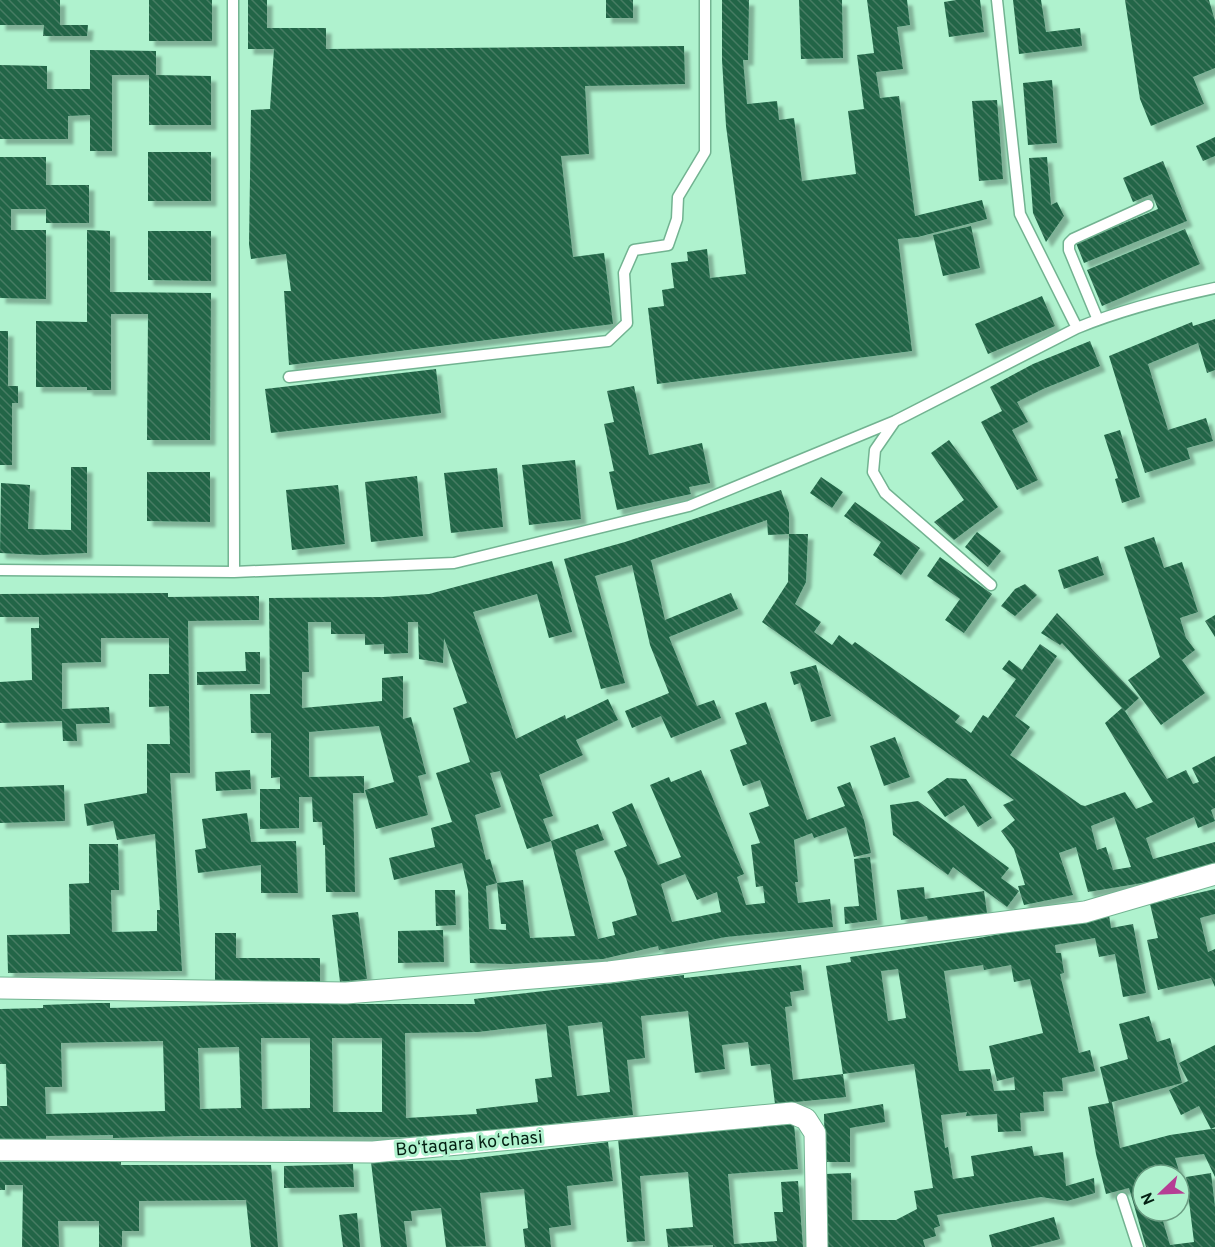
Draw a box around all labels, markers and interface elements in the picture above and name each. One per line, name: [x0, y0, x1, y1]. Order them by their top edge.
street label: Boʻtaqara koʻchasi: [395, 1127, 544, 1162]
north arrow: [1131, 1163, 1191, 1223]
text: N: [1138, 1189, 1160, 1207]

